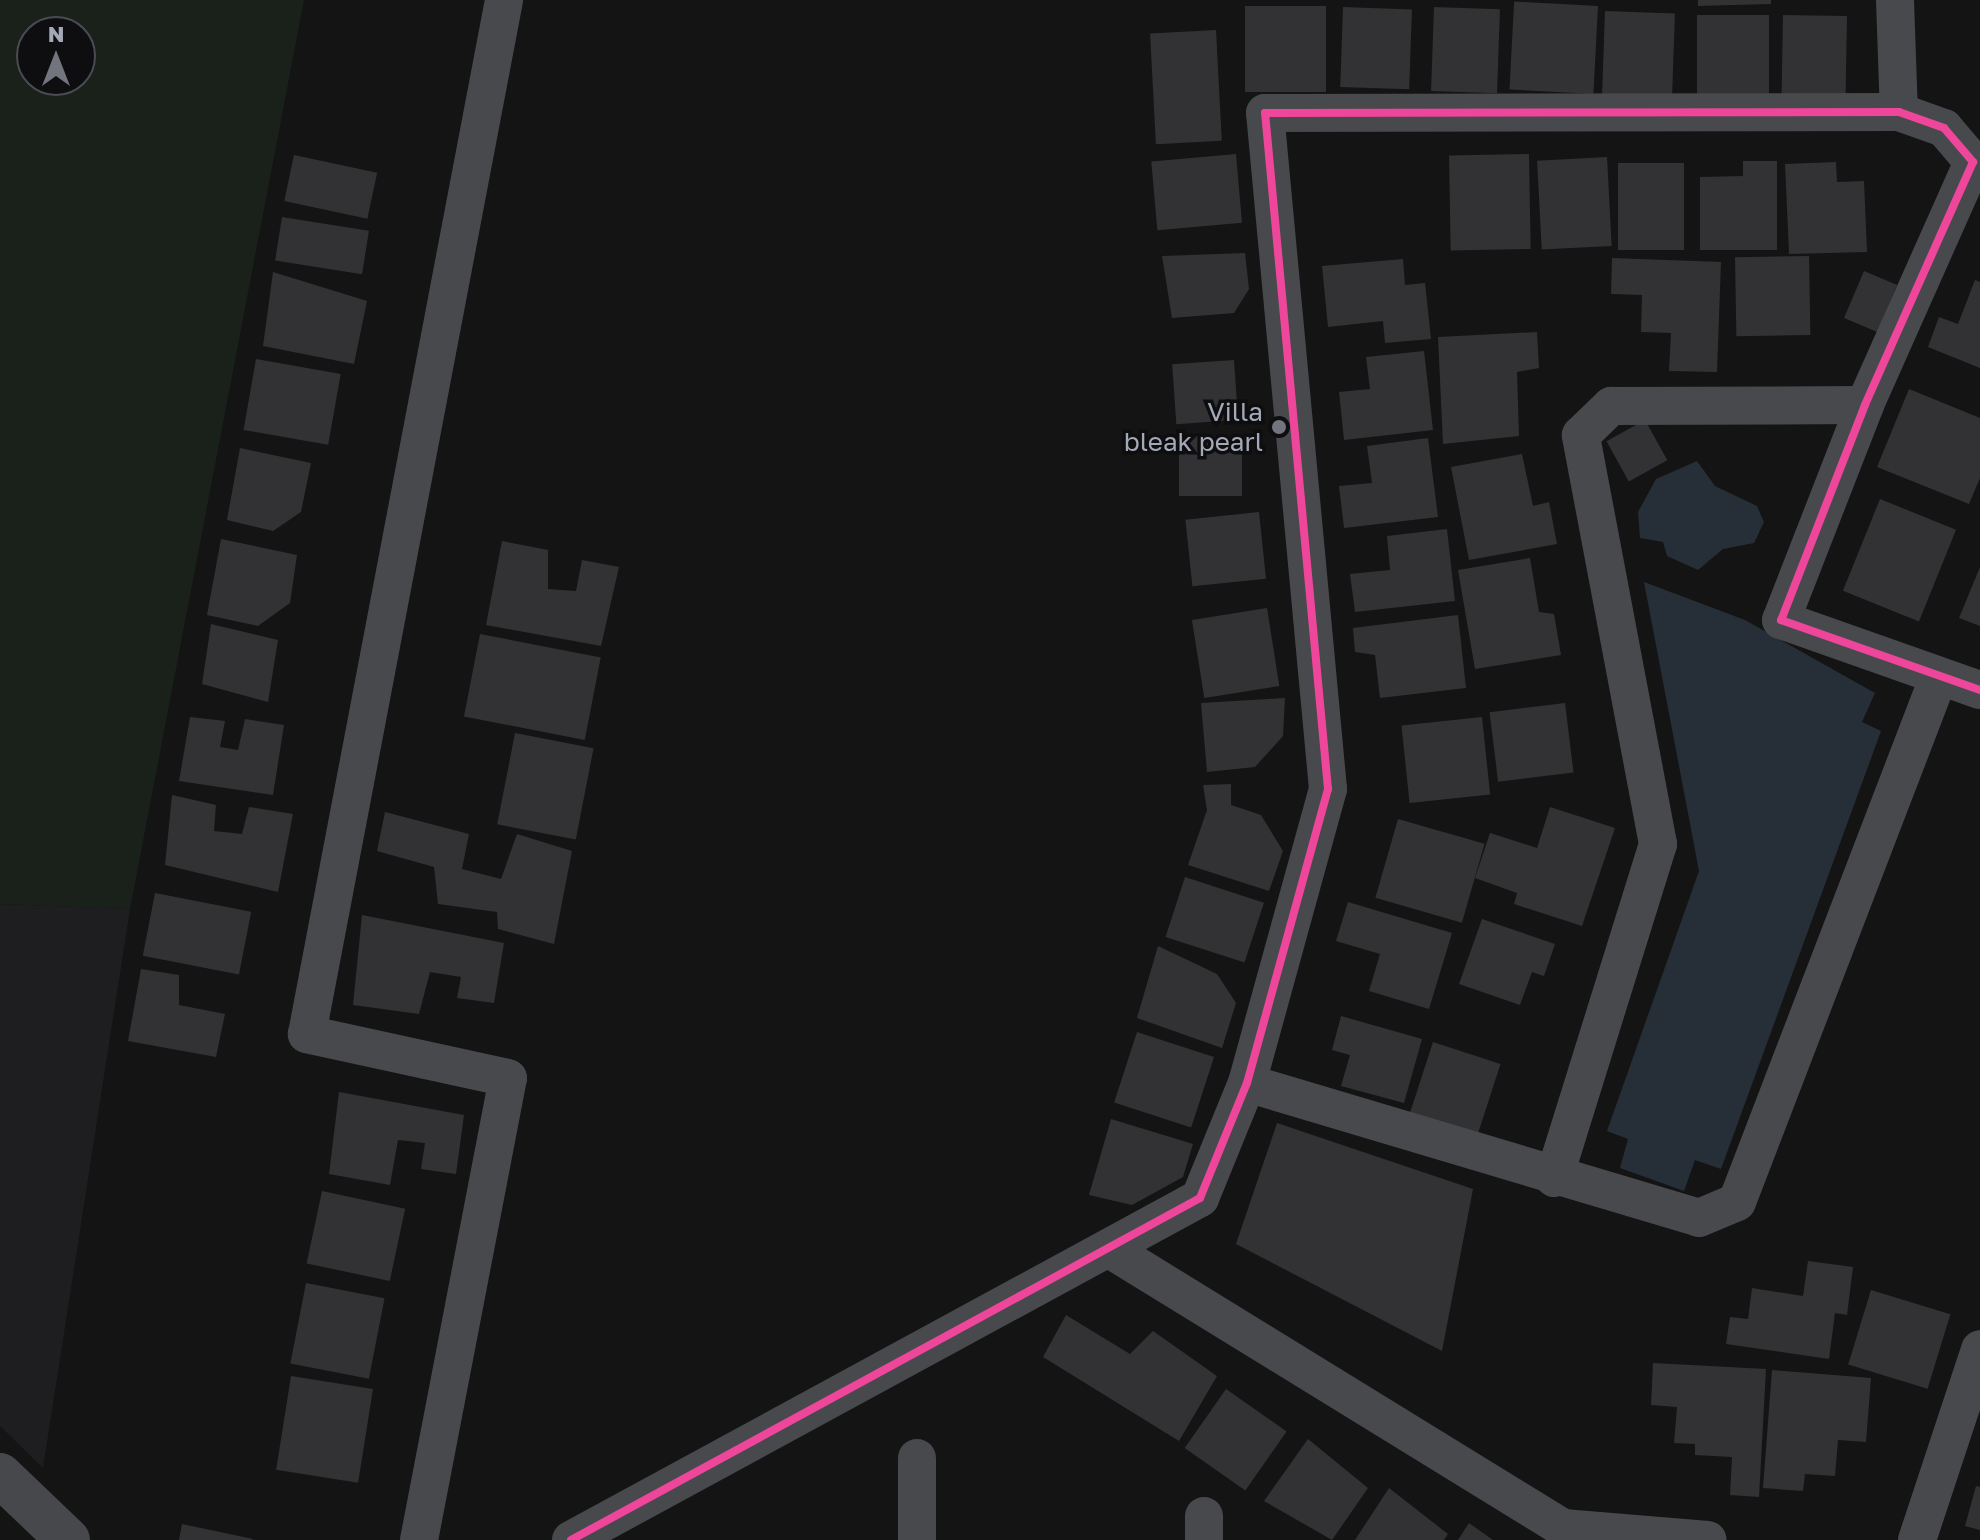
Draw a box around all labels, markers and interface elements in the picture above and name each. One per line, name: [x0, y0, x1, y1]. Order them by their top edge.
north arrow: [16, 16, 96, 96]
text: N: [48, 20, 64, 47]
place label: Villa bleak pearl: [1124, 396, 1263, 458]
marker: Villa bleak pearl: [1270, 418, 1288, 436]

